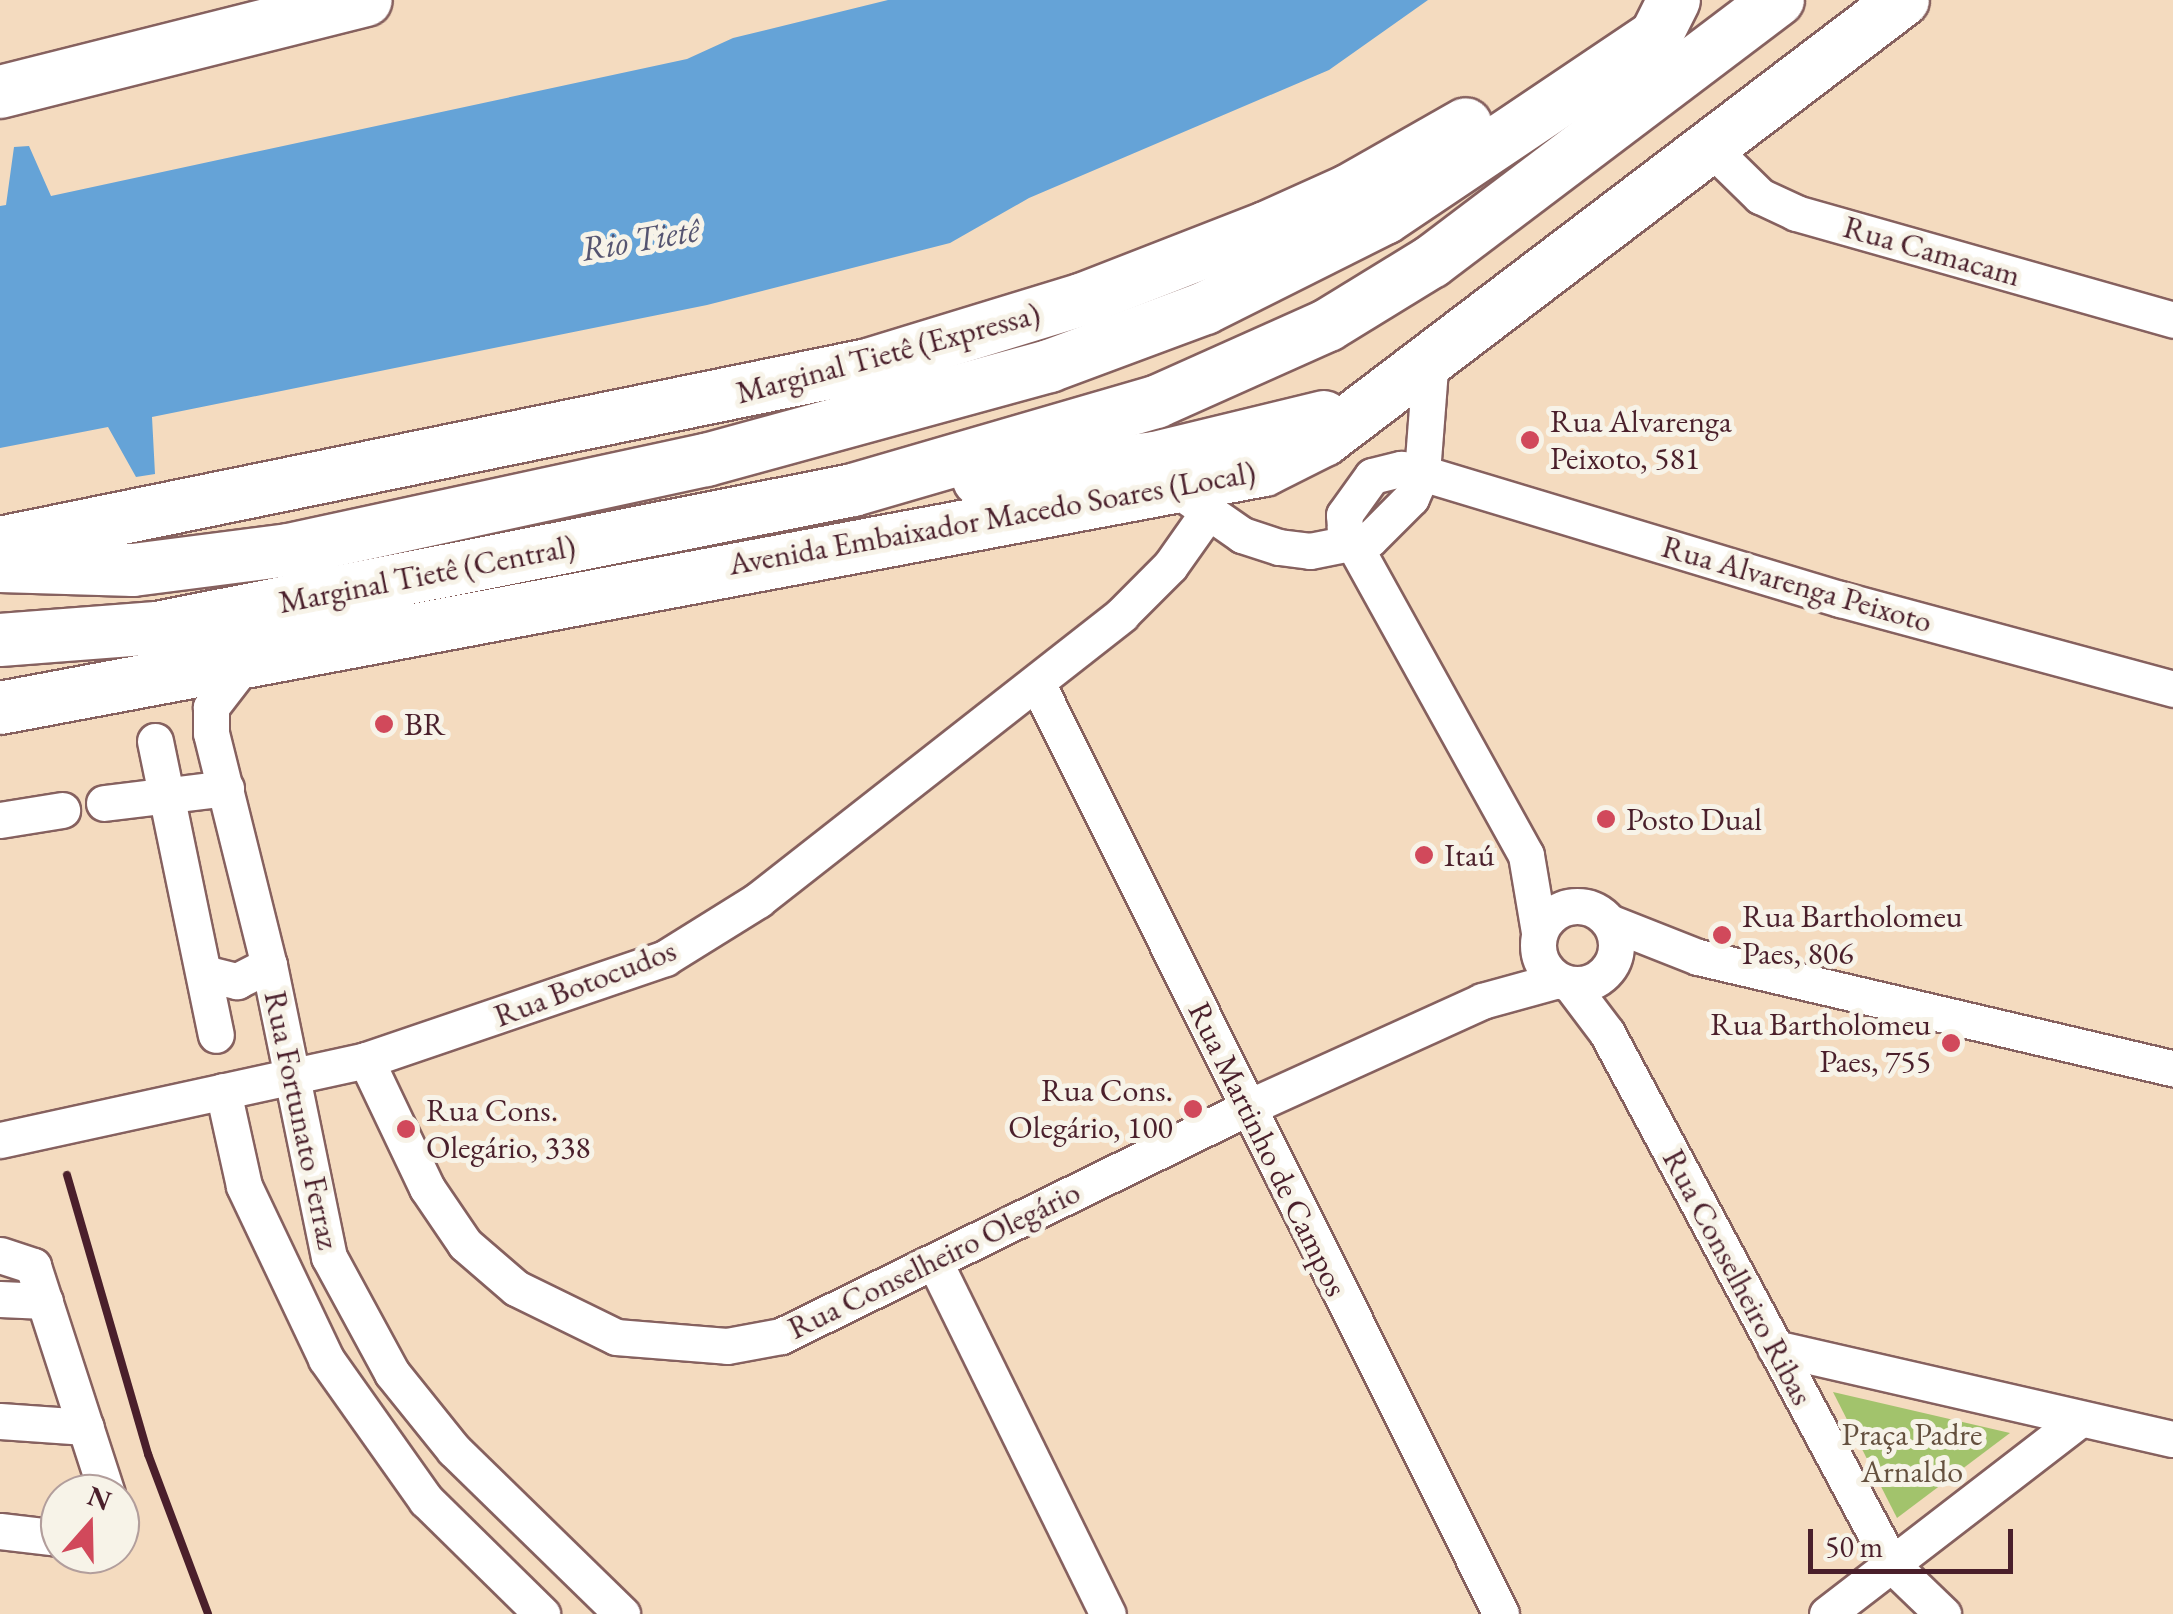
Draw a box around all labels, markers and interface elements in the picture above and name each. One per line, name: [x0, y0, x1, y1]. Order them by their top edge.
street label: Rua Camacam: [1839, 207, 2025, 295]
water label: Rio Tietê: [578, 208, 702, 270]
street label: Marginal Tietê (Expressa): [732, 294, 1044, 412]
place label: Rua Alvarenga Peixoto, 581: [1550, 403, 1732, 478]
marker: Rua Alvarenga Peixoto, 581: [1519, 429, 1541, 451]
street label: Avenida Embaixador Macedo Soares (Local): [725, 453, 1259, 583]
street label: Marginal Tietê (Central): [275, 526, 579, 622]
street label: Rua Alvarenga Peixoto: [1658, 527, 1936, 641]
place label: BR: [404, 705, 446, 743]
marker: BR: [373, 713, 395, 735]
place label: Posto Dual: [1626, 800, 1762, 838]
marker: Posto Dual: [1595, 808, 1617, 830]
place label: Itaú: [1444, 836, 1495, 874]
marker: Itaú: [1413, 844, 1435, 866]
place label: Rua Bartholomeu Paes, 806: [1742, 898, 1963, 973]
marker: Rua Bartholomeu Paes, 806: [1711, 924, 1733, 946]
street label: Rua Botocudos: [489, 931, 681, 1035]
street label: Rua Fortunato Ferraz: [256, 987, 348, 1253]
street label: Rua Martinho de Campos: [1180, 996, 1356, 1302]
place label: Rua Bartholomeu Paes, 755: [1710, 1006, 1931, 1081]
marker: Rua Bartholomeu Paes, 755: [1940, 1032, 1962, 1054]
place label: Rua Cons. Olegário, 100: [1008, 1072, 1173, 1147]
place label: Rua Cons. Olegário, 338: [426, 1092, 591, 1167]
marker: Rua Cons. Olegário, 100: [1182, 1098, 1204, 1120]
marker: Rua Cons. Olegário, 338: [395, 1118, 417, 1140]
street label: Rua Conselheiro Ribas: [1654, 1143, 1822, 1411]
street label: Rua Conselheiro Olegário: [782, 1173, 1086, 1347]
park label: Praça Padre Arnaldo: [1841, 1416, 1983, 1491]
north arrow: [40, 1474, 140, 1574]
text: N: [83, 1477, 116, 1518]
scale bar: [1813, 1509, 2018, 1571]
text: 50 m: [1825, 1527, 1883, 1566]

